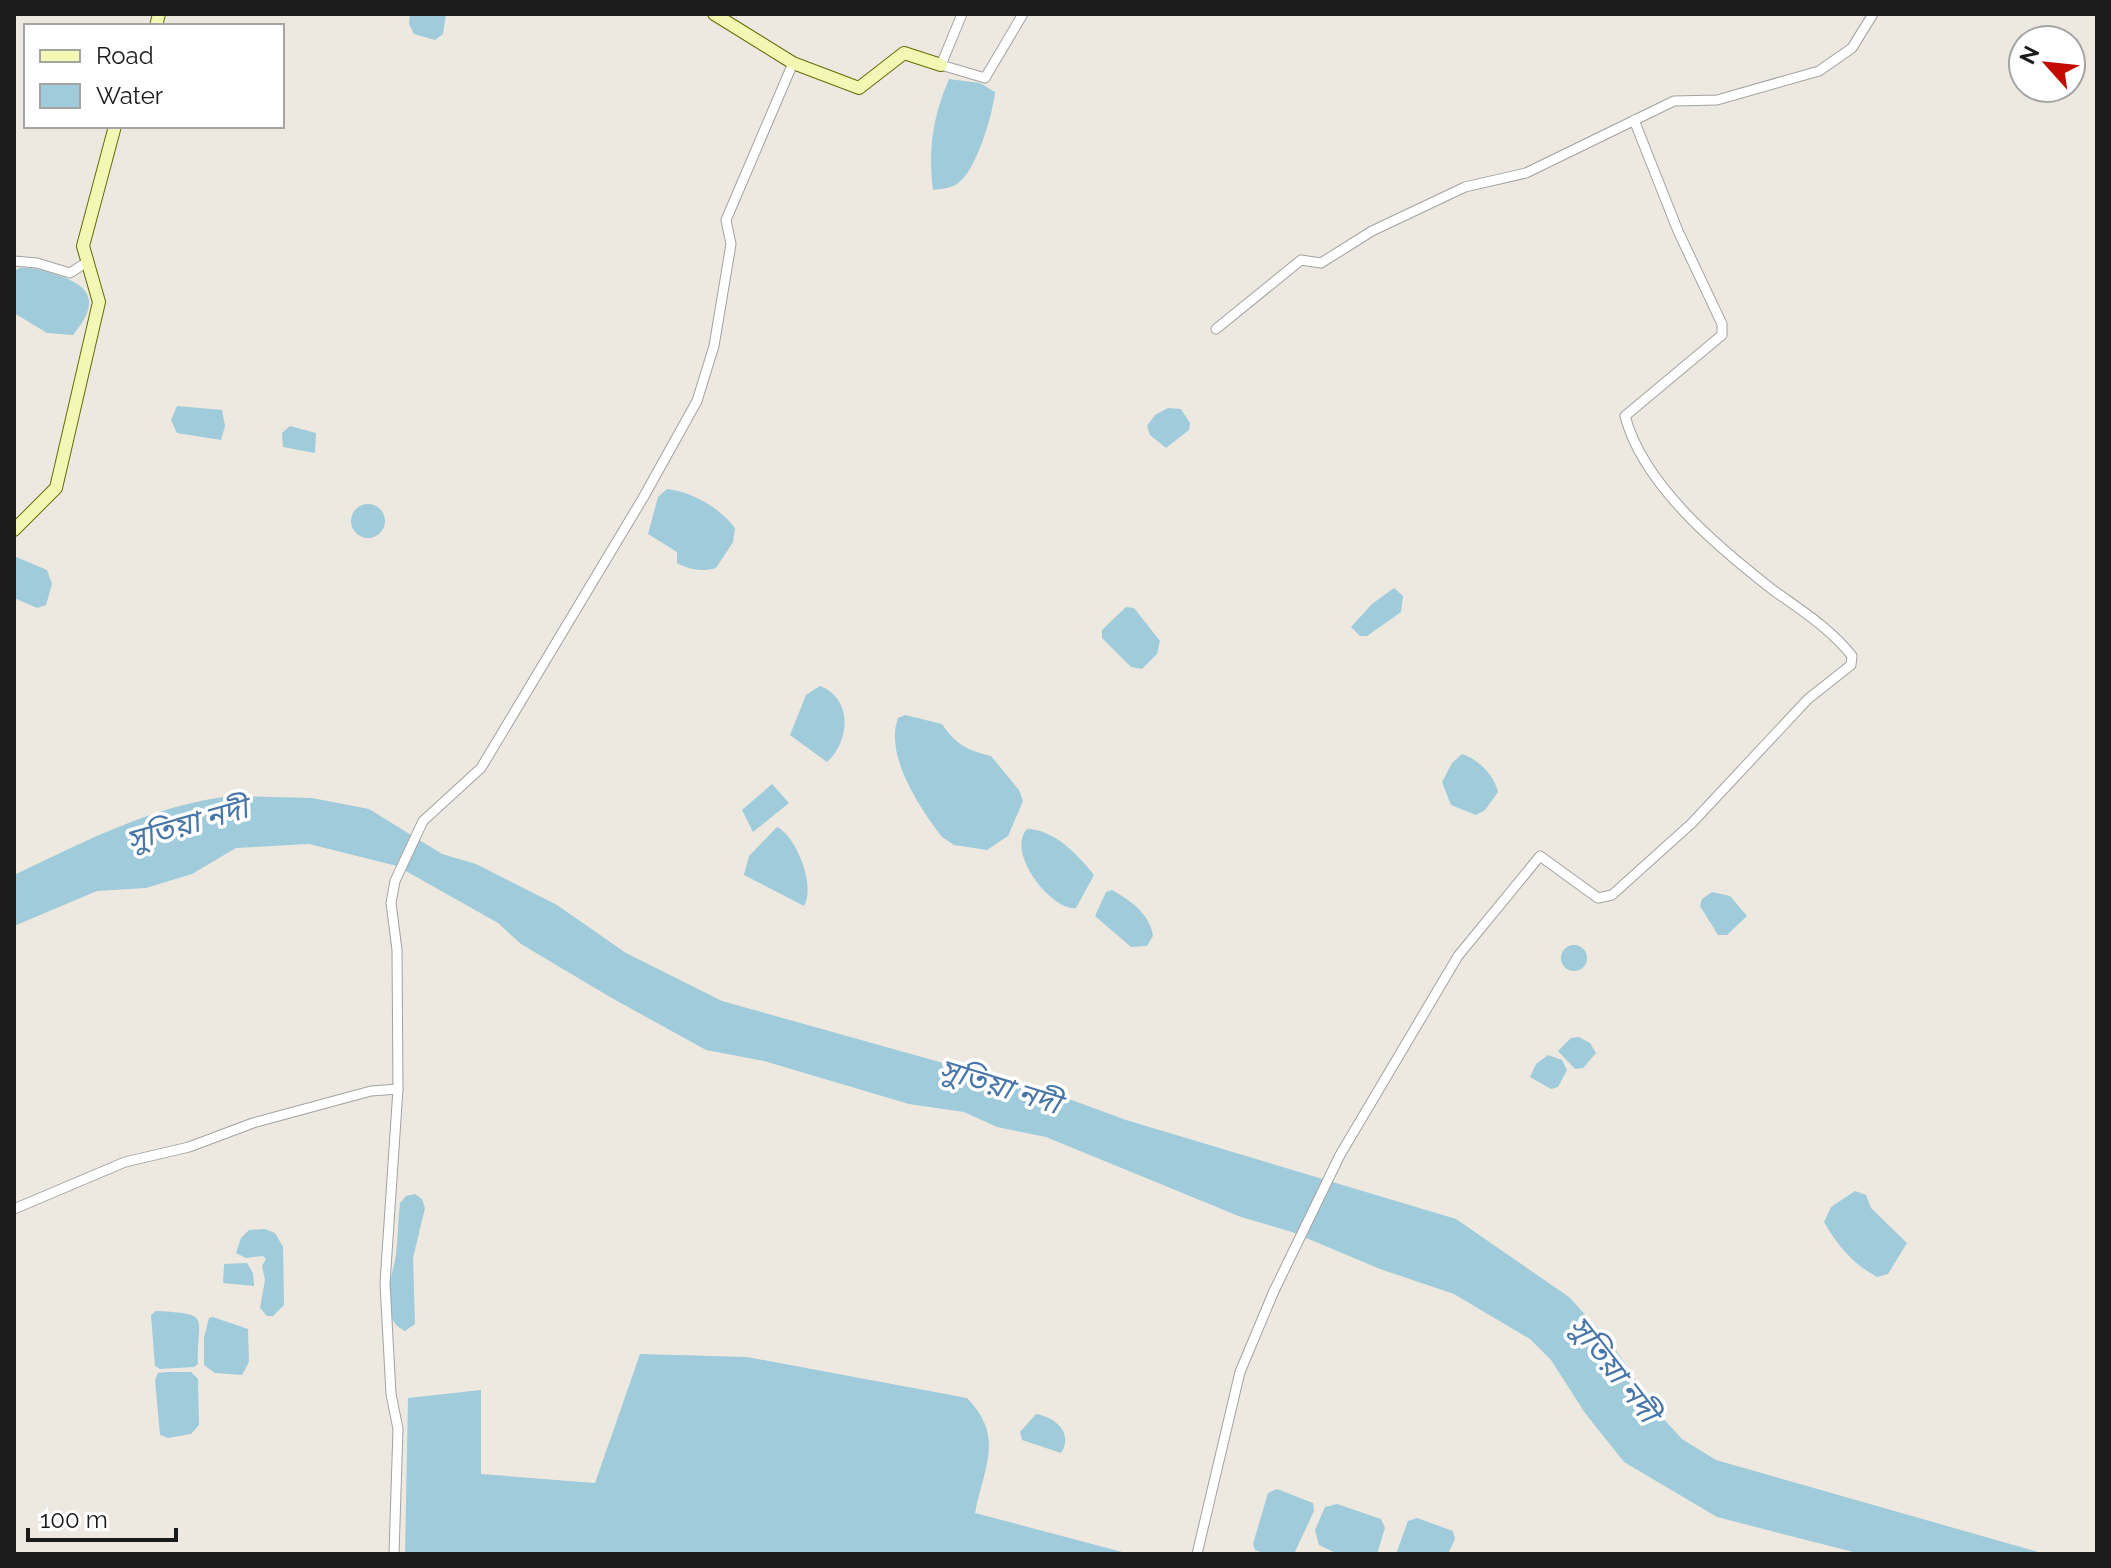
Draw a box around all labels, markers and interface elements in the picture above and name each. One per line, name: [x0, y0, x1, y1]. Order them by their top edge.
legend: [24, 24, 284, 128]
north arrow: [2007, 24, 2087, 104]
text: Road: [96, 41, 154, 70]
text: N: [2014, 42, 2045, 68]
text: Water: [96, 81, 164, 110]
water label: সুতিয়া নদী: [122, 789, 257, 858]
water label: সুতিয়া নদী: [935, 1051, 1070, 1122]
water label: সুতিয়া নদী: [1562, 1309, 1669, 1433]
scale bar: [28, 1492, 176, 1542]
text: 100 m: [40, 1505, 108, 1534]

